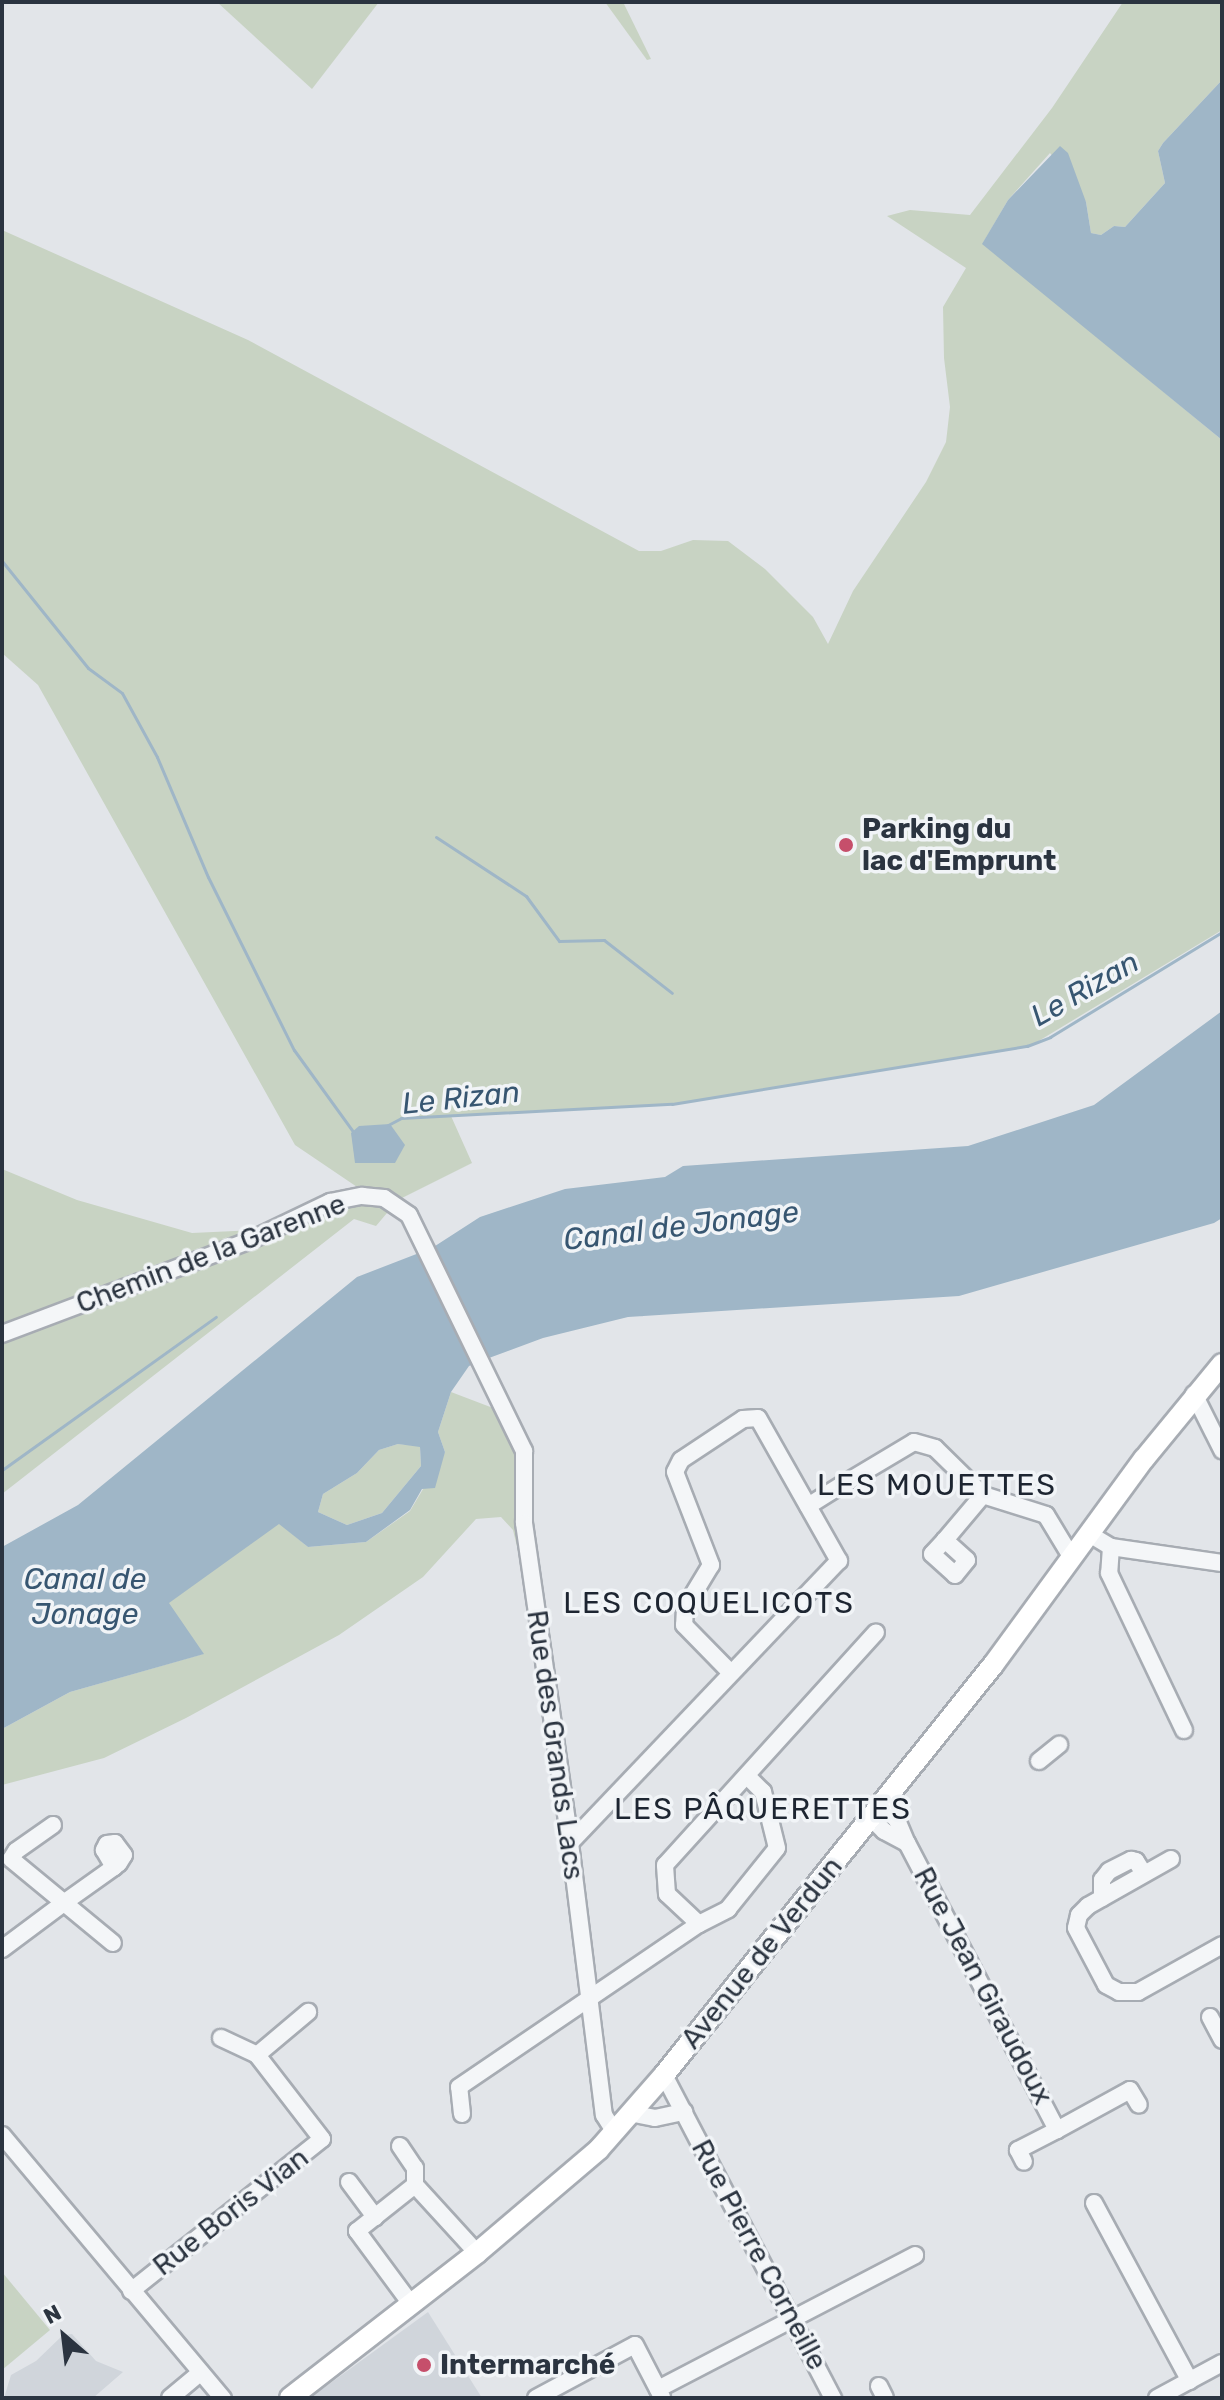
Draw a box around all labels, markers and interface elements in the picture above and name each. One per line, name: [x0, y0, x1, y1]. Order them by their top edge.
place label: Parking du lac d'Emprunt: [862, 812, 1056, 878]
marker: Parking du lac d'Emprunt: [837, 836, 855, 854]
water label: Le Rizan: [1025, 944, 1145, 1034]
water label: Le Rizan: [400, 1074, 522, 1122]
street label: Chemin de la Garenne: [72, 1187, 350, 1321]
water label: Canal de Jonage: [561, 1194, 801, 1258]
district label: LES MOUETTES: [817, 1467, 1057, 1503]
water label: Canal de Jonage: [24, 1561, 146, 1632]
district label: LES COQUELICOTS: [563, 1585, 855, 1621]
street label: Rue des Grands Lacs: [519, 1608, 591, 1882]
district label: LES PÂQUERETTES: [614, 1791, 912, 1827]
street label: Avenue de Verdun: [674, 1850, 850, 2056]
street label: Rue Jean Giraudoux: [906, 1862, 1060, 2110]
street label: Rue Pierre Corneille: [684, 2134, 834, 2376]
street label: Rue Boris Vian: [146, 2141, 316, 2283]
north arrow: [24, 2296, 104, 2376]
text: N: [39, 2299, 66, 2330]
place label: Intermarché: [440, 2348, 615, 2382]
marker: Intermarché: [415, 2356, 433, 2374]

